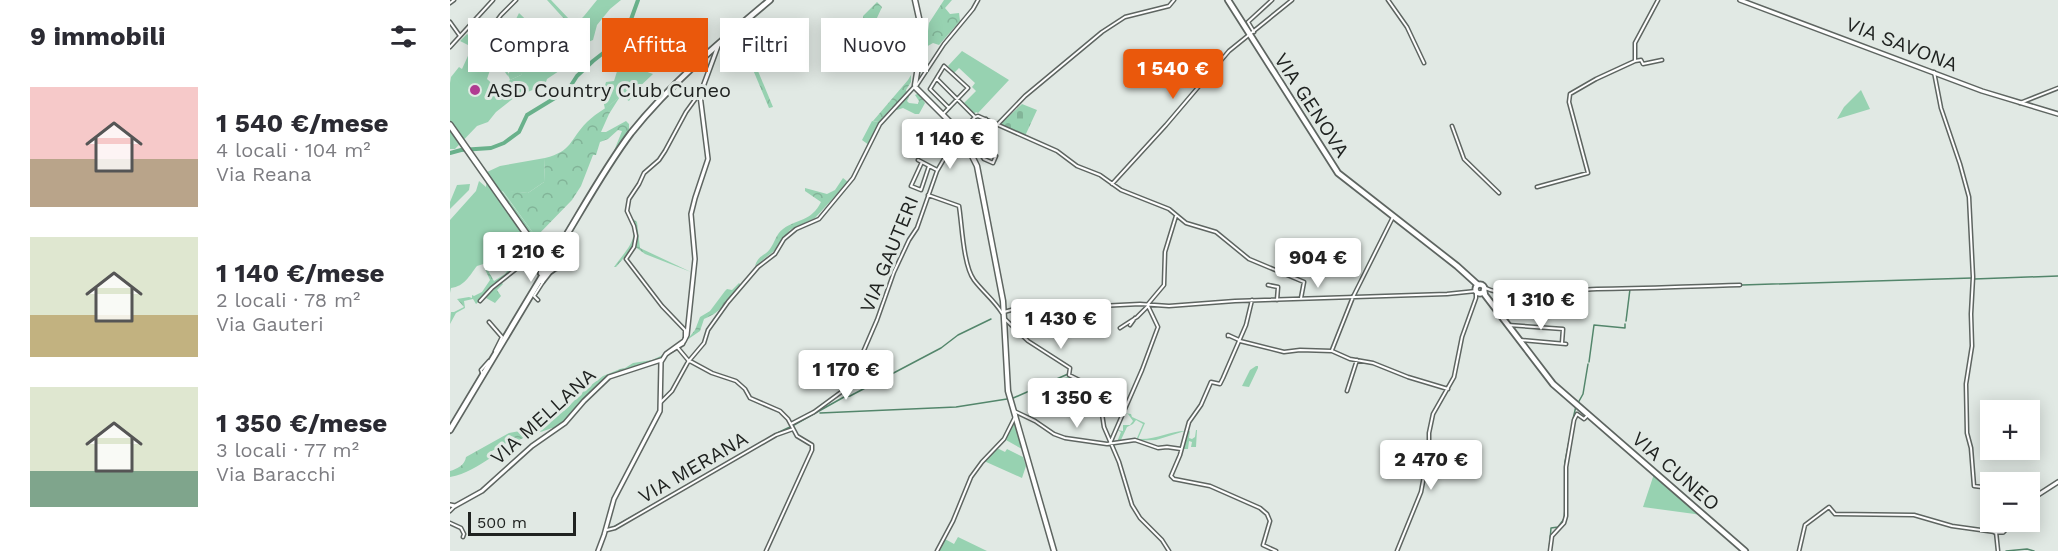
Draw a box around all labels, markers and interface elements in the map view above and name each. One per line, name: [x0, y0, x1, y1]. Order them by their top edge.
street label: VIA SAVONA: [1843, 12, 1961, 76]
chip: Compra: [468, 18, 590, 72]
chip: Affitta: [602, 18, 708, 72]
chip: Filtri: [720, 18, 809, 72]
chip: Nuovo: [821, 18, 928, 72]
icon: filters: [387, 20, 420, 53]
text: 9 immobili: [30, 21, 165, 51]
street label: VIA GENOVA: [1269, 48, 1355, 162]
pin: 1 540 €: [1118, 49, 1228, 100]
text: 1 540 €: [1137, 56, 1209, 80]
place label: ASD Country Club Cuneo: [487, 78, 731, 102]
marker: ASD Country Club Cuneo: [468, 83, 482, 97]
text: 1 540 €/mese: [216, 108, 389, 138]
icon: home: [78, 111, 150, 183]
pin: 1 140 €: [895, 119, 1005, 170]
text: 1 140 €: [916, 126, 984, 150]
text: 4 locali · 104 m²: [216, 138, 371, 162]
text: Via Reana: [216, 162, 311, 186]
street label: VIA GAUTERI: [855, 192, 923, 316]
pin: 1 210 €: [476, 232, 586, 283]
pin: 904 €: [1276, 238, 1360, 289]
text: 1 210 €: [497, 239, 565, 263]
text: 904 €: [1289, 245, 1347, 269]
text: 1 140 €/mese: [216, 258, 385, 288]
icon: home: [78, 261, 150, 333]
pin: 1 310 €: [1486, 280, 1596, 331]
text: 1 310 €: [1507, 287, 1575, 311]
text: 2 locali · 78 m²: [216, 288, 360, 312]
pin: 1 430 €: [1006, 299, 1116, 350]
text: 1 430 €: [1025, 306, 1097, 330]
text: Via Gauteri: [216, 312, 324, 336]
pin: 1 170 €: [791, 350, 901, 401]
text: 1 170 €: [812, 357, 880, 381]
street label: VIA MELLANA: [486, 363, 600, 469]
pin: 1 350 €: [1022, 378, 1132, 429]
text: 1 350 €: [1042, 385, 1112, 409]
map controls: [1980, 400, 2040, 532]
button: +: [1980, 400, 2040, 460]
text: 1 350 €/mese: [216, 408, 387, 438]
icon: home: [78, 411, 150, 483]
street label: VIA MERANA: [634, 426, 752, 508]
street label: VIA CUNEO: [1627, 426, 1725, 516]
text: 3 locali · 77 m²: [216, 438, 359, 462]
pin: 2 470 €: [1376, 440, 1486, 491]
text: 2 470 €: [1394, 447, 1468, 471]
text: Via Baracchi: [216, 462, 336, 486]
button: −: [1980, 472, 2040, 532]
scale bar: [468, 509, 576, 536]
text: 500 m: [477, 513, 527, 532]

